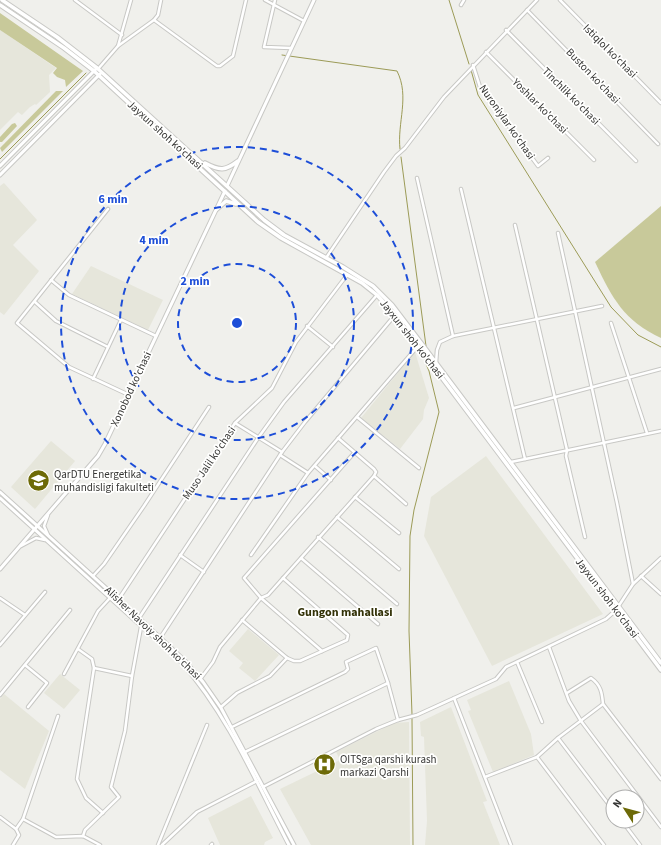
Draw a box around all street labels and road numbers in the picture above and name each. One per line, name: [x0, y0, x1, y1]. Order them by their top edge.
street label: Istiqlol ko'chasi: [580, 21, 640, 81]
street label: Buston ko'chasi: [563, 45, 623, 107]
street label: Tinchlik ko'chasi: [539, 64, 603, 128]
street label: Yoshlar ko'chasi: [508, 74, 571, 137]
street label: Nuroniylar ko'chasi: [476, 82, 538, 162]
street label: Jayxun shoh ko'chasi: [124, 97, 206, 173]
street label: Jayxun shoh ko'chasi: [376, 296, 448, 382]
street label: Xonobod ko'chasi: [107, 349, 155, 429]
street label: Muso Jalil ko'chasi: [179, 423, 239, 503]
street label: Jayxun shoh ko'chasi: [572, 555, 642, 641]
street label: Alisher Navoiy shoh ko'chasi: [101, 583, 205, 683]

